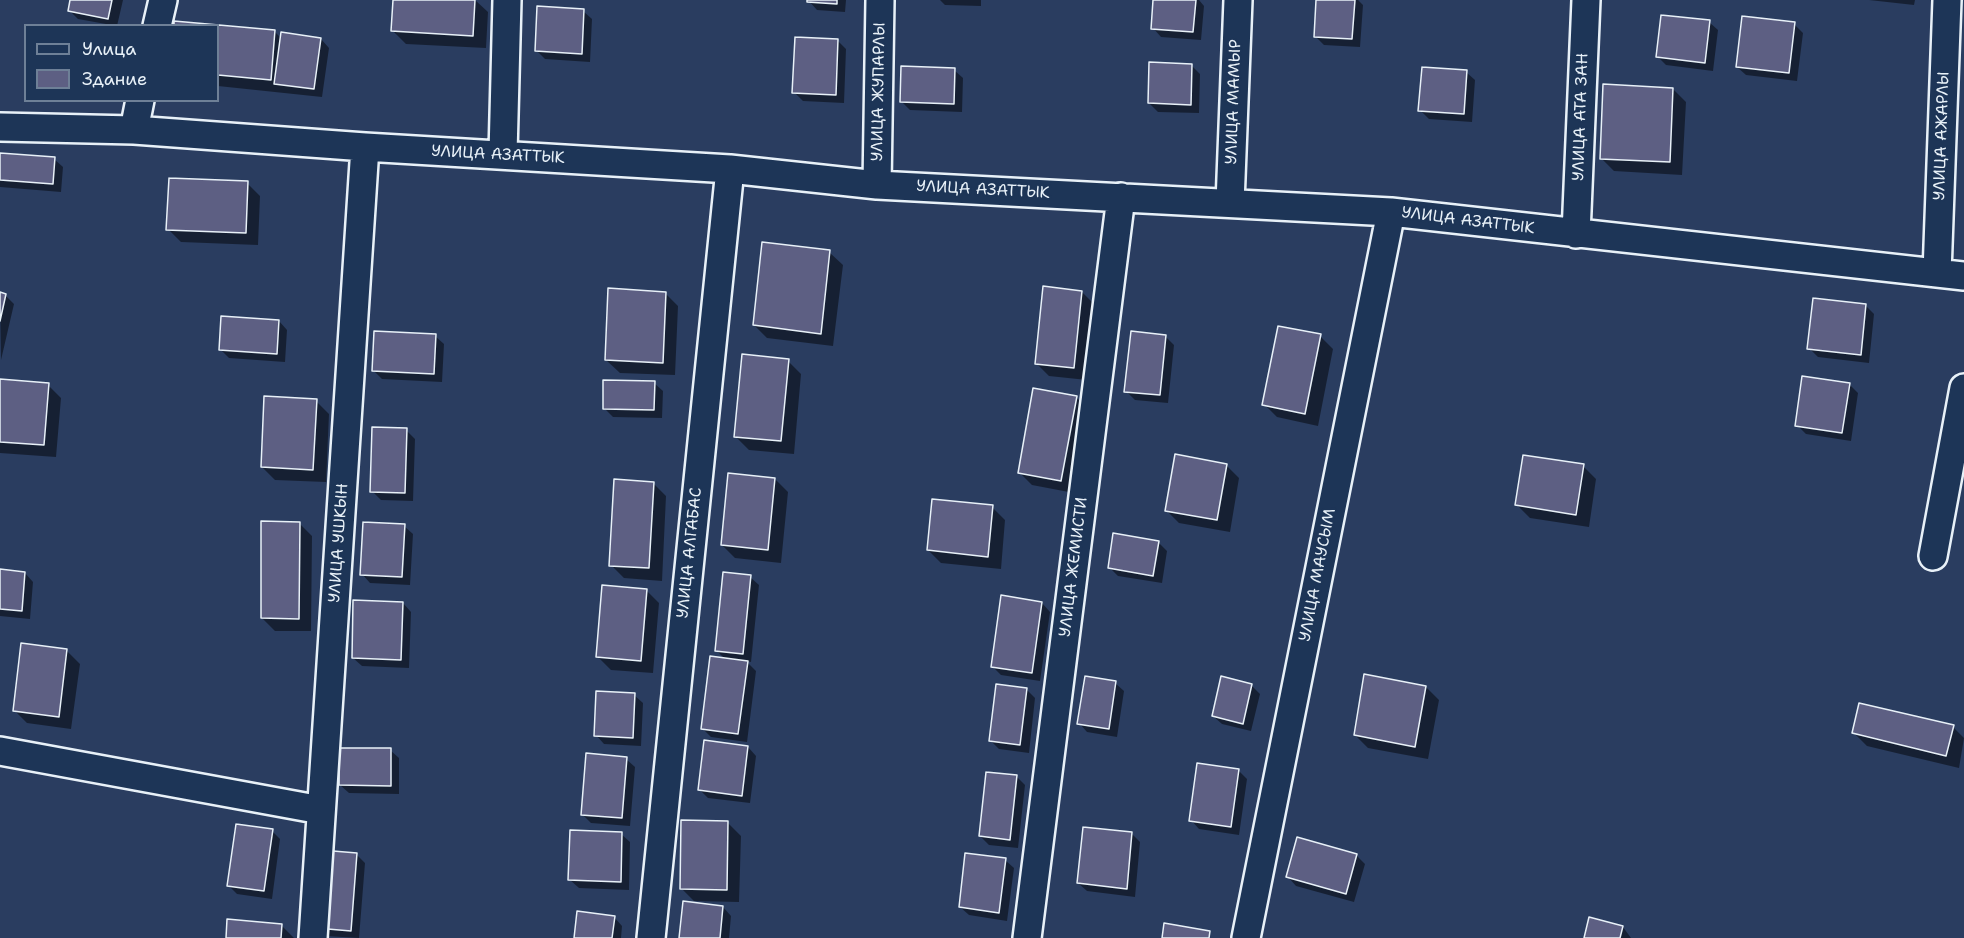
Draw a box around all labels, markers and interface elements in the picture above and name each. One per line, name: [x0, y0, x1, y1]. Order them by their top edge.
street label: УЛИЦА ЖУПАРЛЫ: [868, 22, 890, 162]
legend: [24, 24, 219, 102]
text: Улица: [82, 37, 136, 61]
street label: УЛИЦА МАМЫР: [1222, 39, 1246, 165]
street label: УЛИЦА АТА ЗАН: [1569, 53, 1593, 181]
text: Здание: [82, 67, 147, 91]
street label: УЛИЦА АЖАРЛЫ: [1930, 71, 1954, 201]
street label: УЛИЦА АЗАТТЫК: [431, 142, 565, 168]
street label: УЛИЦА АЗАТТЫК: [916, 177, 1050, 203]
street label: УЛИЦА АЗАТТЫК: [1400, 203, 1536, 239]
street label: УЛИЦА УШКЫН: [325, 483, 353, 603]
street label: УЛИЦА АЛГАБАС: [674, 487, 706, 619]
street label: УЛИЦА ЖЕМИСТИ: [1056, 496, 1092, 638]
street label: УЛИЦА МАУСЫМ: [1296, 507, 1340, 643]

